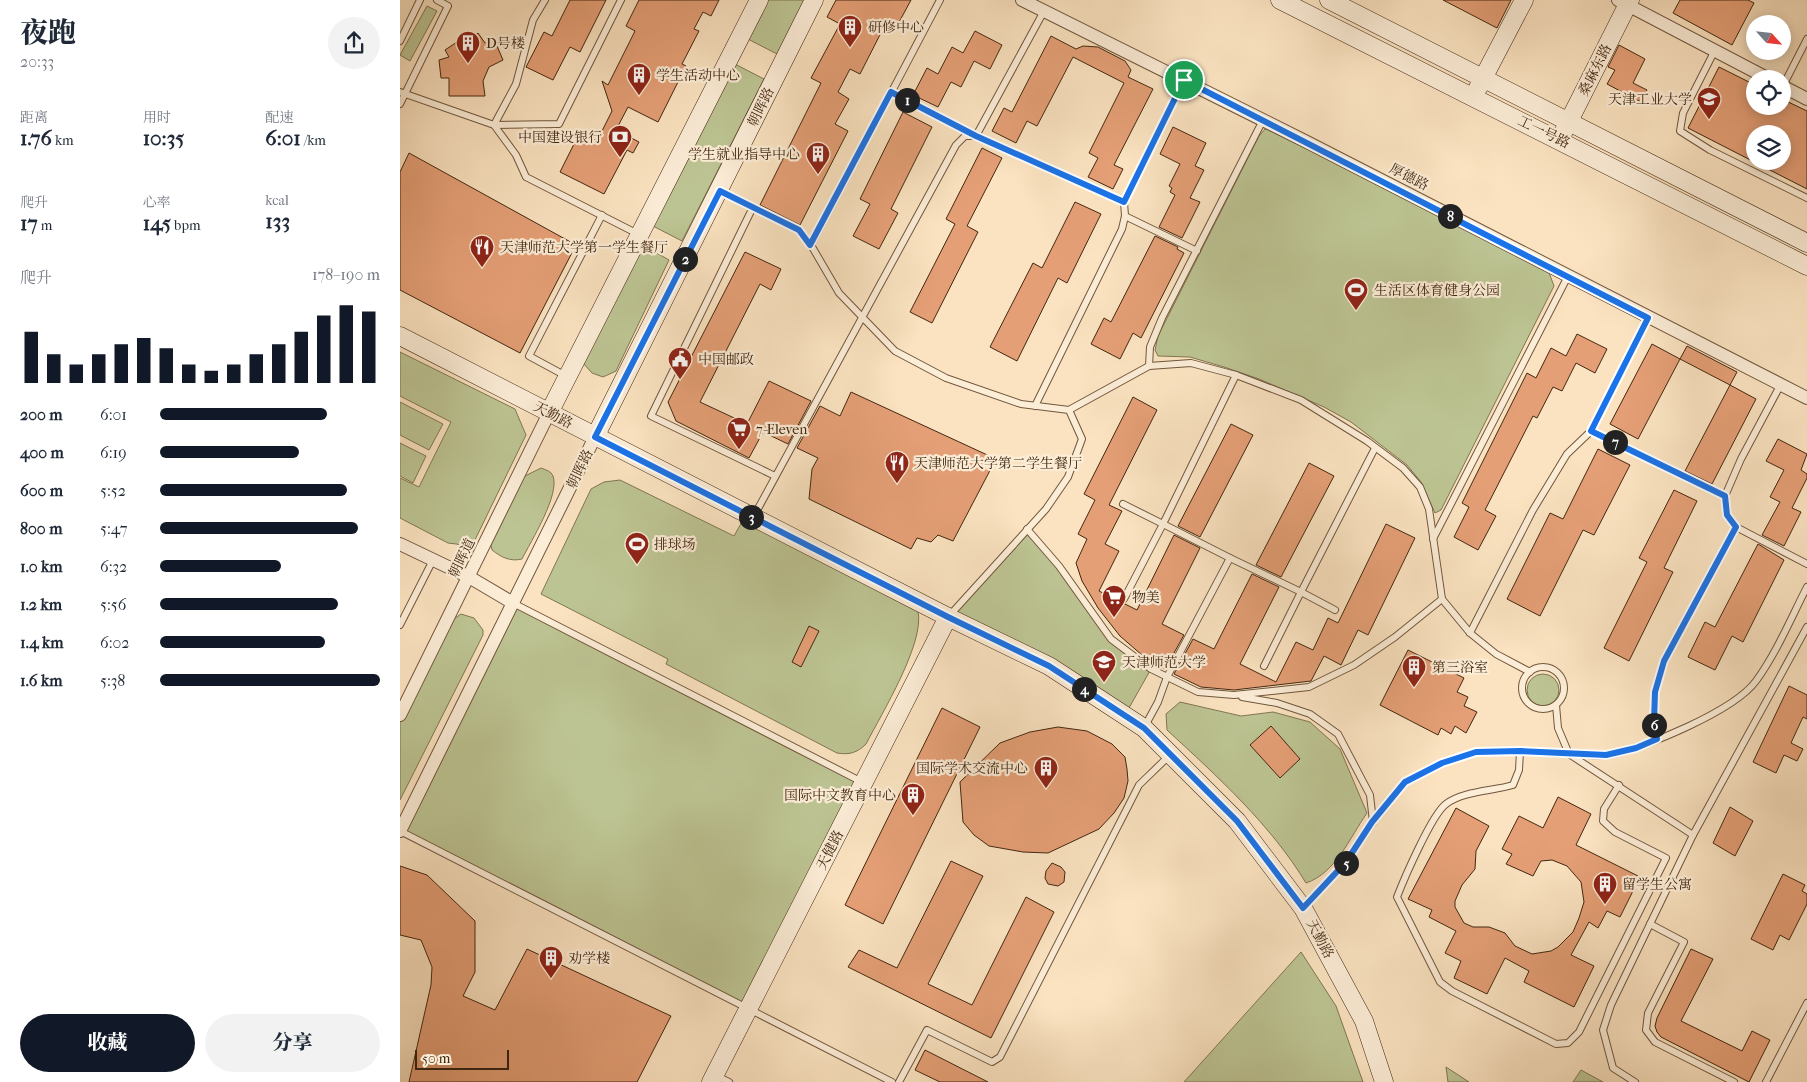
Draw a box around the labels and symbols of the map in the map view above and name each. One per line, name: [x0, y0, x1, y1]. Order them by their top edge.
building icon: 研修中心: [837, 14, 863, 48]
north arrow: [1746, 15, 1791, 60]
place label: 研修中心: [868, 19, 924, 36]
building icon: D号楼: [455, 30, 481, 64]
place label: D号楼: [486, 35, 525, 52]
street label: 桑麻东路: [1575, 41, 1615, 99]
pin: [1163, 59, 1205, 101]
building icon: 学生活动中心: [626, 62, 652, 96]
place label: 学生活动中心: [656, 67, 740, 84]
street label: 朝晖路: [744, 84, 778, 130]
school or university icon: 天津工业大学: [1696, 86, 1722, 120]
pin: 1: [894, 88, 920, 112]
place label: 天津工业大学: [1608, 91, 1692, 108]
street label: 工一号路: [1515, 112, 1573, 152]
bank icon: 中国建设银行: [607, 124, 633, 158]
place label: 中国建设银行: [518, 129, 602, 146]
building icon: 学生就业指导中心: [805, 141, 831, 175]
place label: 学生就业指导中心: [688, 146, 800, 163]
street label: 厚德路: [1386, 160, 1432, 194]
pin: 8: [1438, 204, 1462, 228]
restaurant icon: 天津师范大学第一学生餐厅: [469, 234, 495, 268]
place label: 天津师范大学第一学生餐厅: [500, 239, 668, 256]
pin: 2: [672, 246, 698, 272]
sports icon: 生活区体育健身公园: [1343, 277, 1369, 311]
place label: 生活区体育健身公园: [1374, 282, 1500, 299]
public building icon: 中国邮政: [667, 346, 693, 380]
place label: 中国邮政: [698, 351, 754, 368]
street label: 天勤路: [530, 398, 576, 432]
supermarket icon: 7-Eleven: [726, 416, 752, 450]
place label: 7-Eleven: [756, 421, 807, 438]
pin: 7: [1602, 430, 1628, 454]
street label: 朝晖路: [563, 446, 597, 492]
restaurant icon: 天津师范大学第二学生餐厅: [884, 450, 910, 484]
place label: 天津师范大学第二学生餐厅: [914, 455, 1082, 472]
pin: 3: [738, 504, 764, 530]
sports icon: 排球场: [624, 531, 650, 565]
street label: 朝晖道: [445, 535, 479, 581]
place label: 排球场: [654, 536, 696, 553]
supermarket icon: 物美: [1101, 584, 1127, 618]
place label: 物美: [1132, 589, 1160, 606]
school or university icon: 天津师范大学: [1091, 649, 1117, 683]
place label: 天津师范大学: [1122, 654, 1206, 671]
building icon: 第三浴室: [1401, 654, 1427, 688]
place label: 第三浴室: [1432, 659, 1488, 676]
pin: 4: [1072, 676, 1096, 702]
pin: 6: [1642, 712, 1666, 738]
building icon: 国际学术交流中心: [1033, 755, 1059, 789]
place label: 国际学术交流中心: [916, 760, 1028, 777]
building icon: 国际中文教育中心: [900, 782, 926, 816]
place label: 国际中文教育中心: [784, 787, 896, 804]
street label: 天健路: [813, 827, 847, 873]
pin: 5: [1334, 850, 1358, 876]
building icon: 留学生公寓: [1592, 871, 1618, 905]
place label: 留学生公寓: [1622, 876, 1692, 893]
street label: 天勤路: [1303, 916, 1337, 962]
building icon: 劝学楼: [538, 945, 564, 979]
place label: 劝学楼: [568, 950, 610, 967]
scale bar: [415, 1047, 509, 1070]

